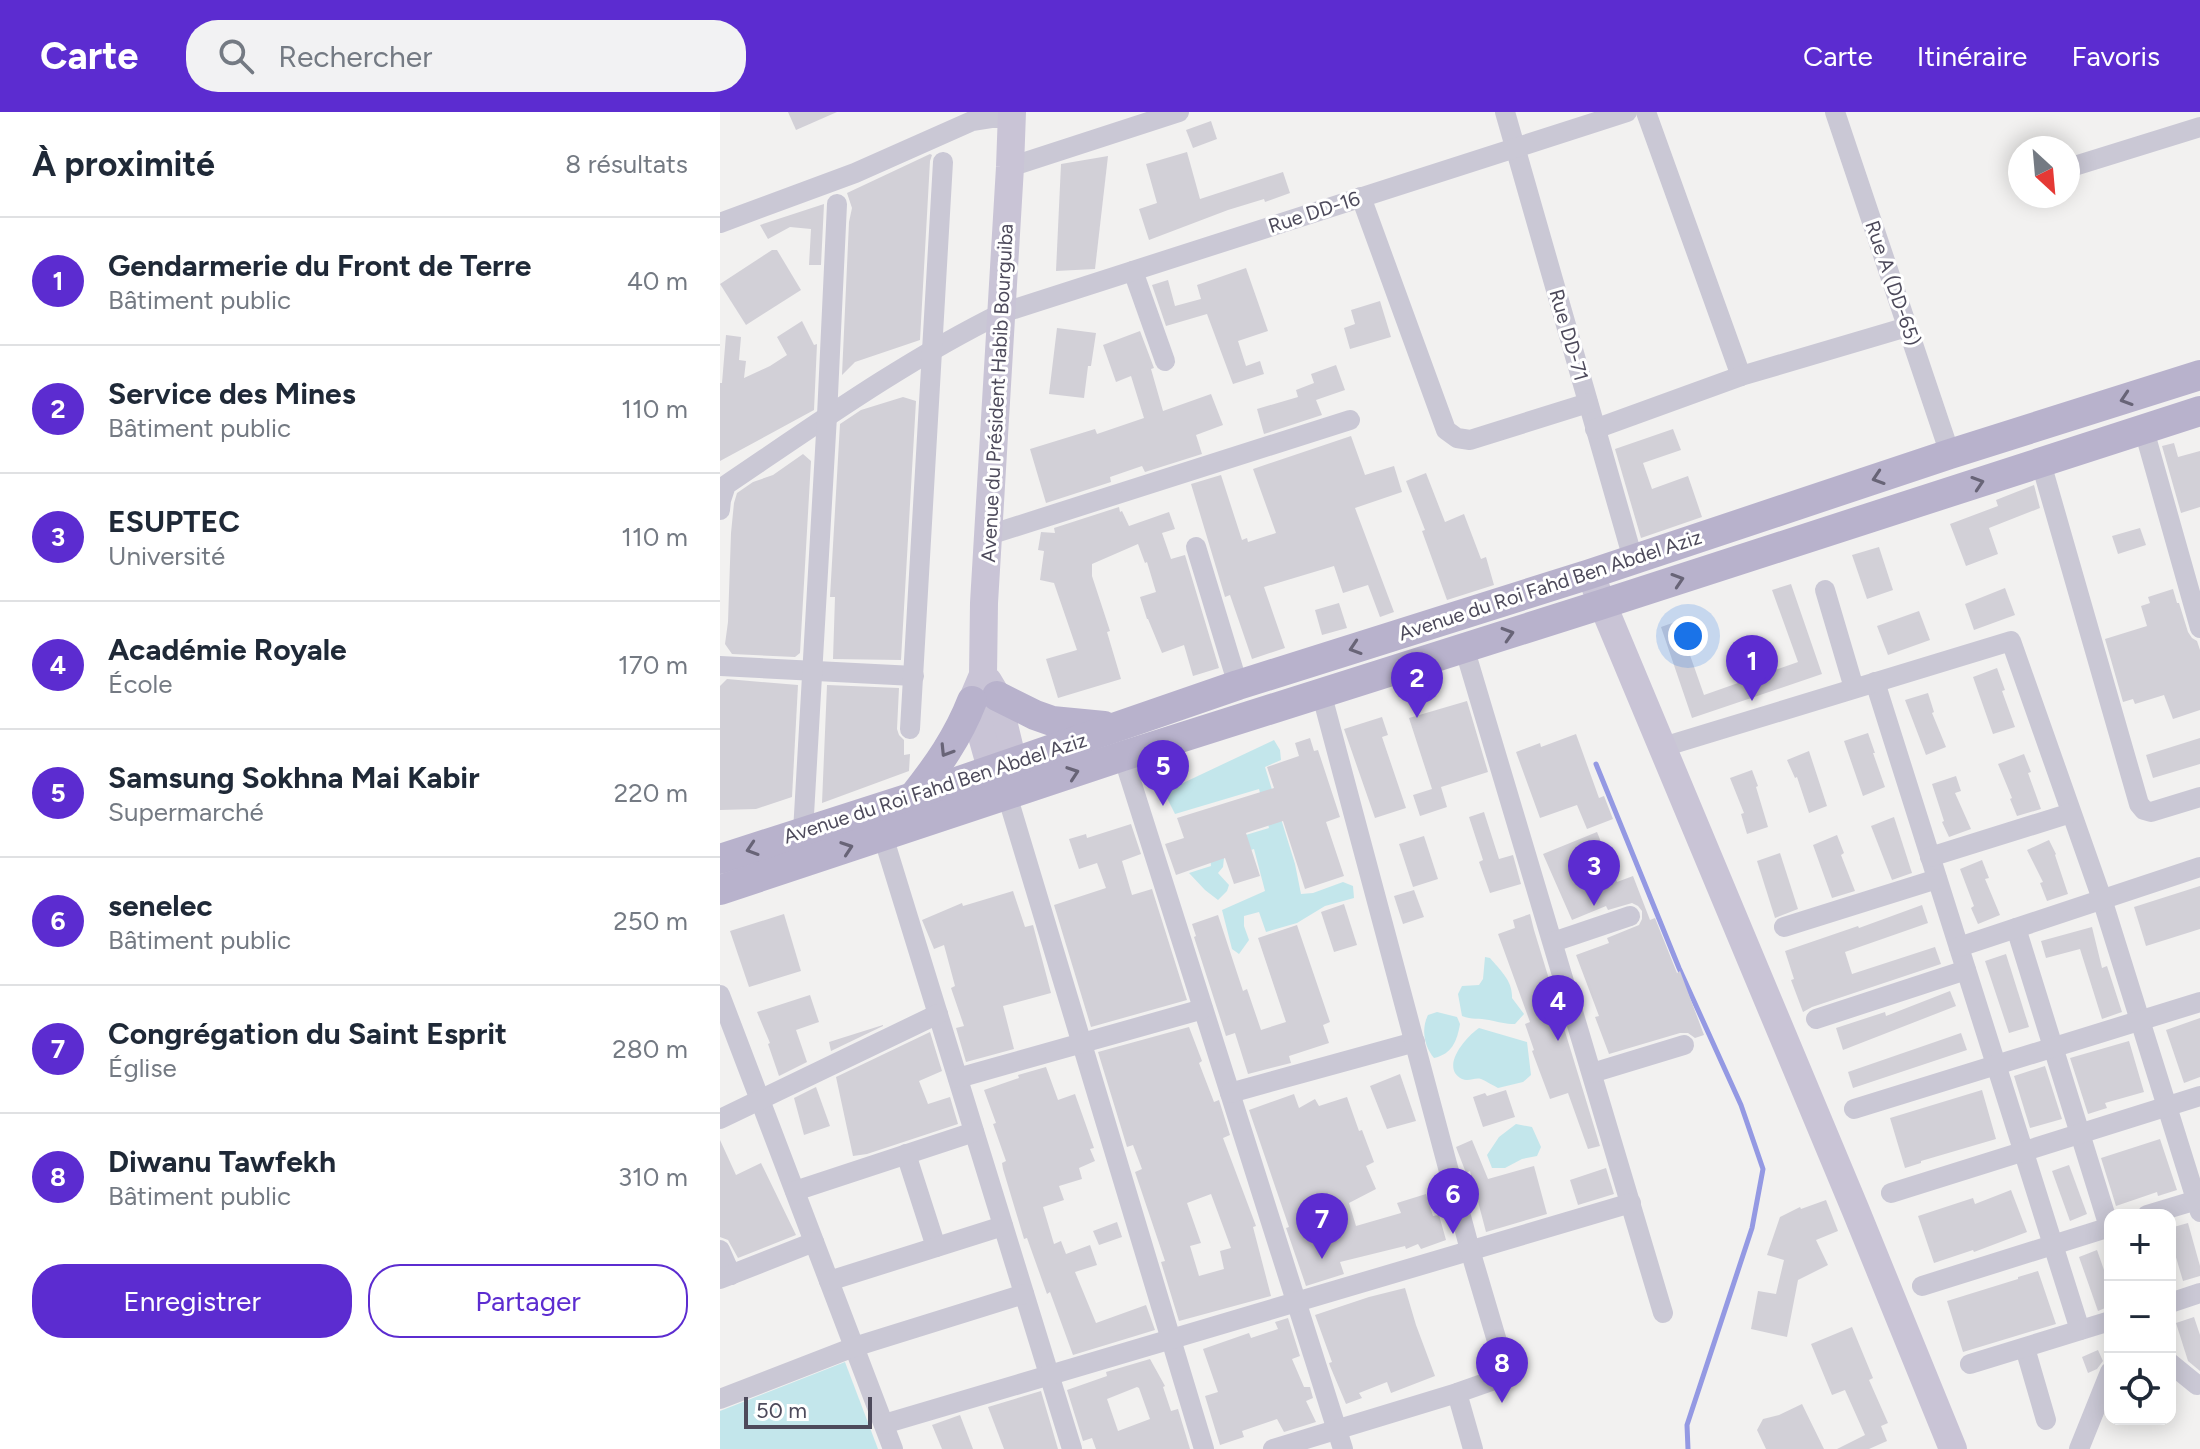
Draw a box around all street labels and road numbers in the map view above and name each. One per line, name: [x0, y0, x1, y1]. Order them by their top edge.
street label: Rue DD-16: [1265, 186, 1363, 238]
street label: Rue A (DD-65): [1860, 217, 1926, 349]
street label: Avenue du Président Habib Bourguiba: [976, 223, 1018, 563]
street label: Rue DD-71: [1544, 286, 1594, 384]
street label: Avenue du Roi Fahd Ben Abdel Aziz: [1395, 525, 1705, 645]
street label: Avenue du Roi Fahd Ben Abdel Aziz: [780, 728, 1090, 848]

